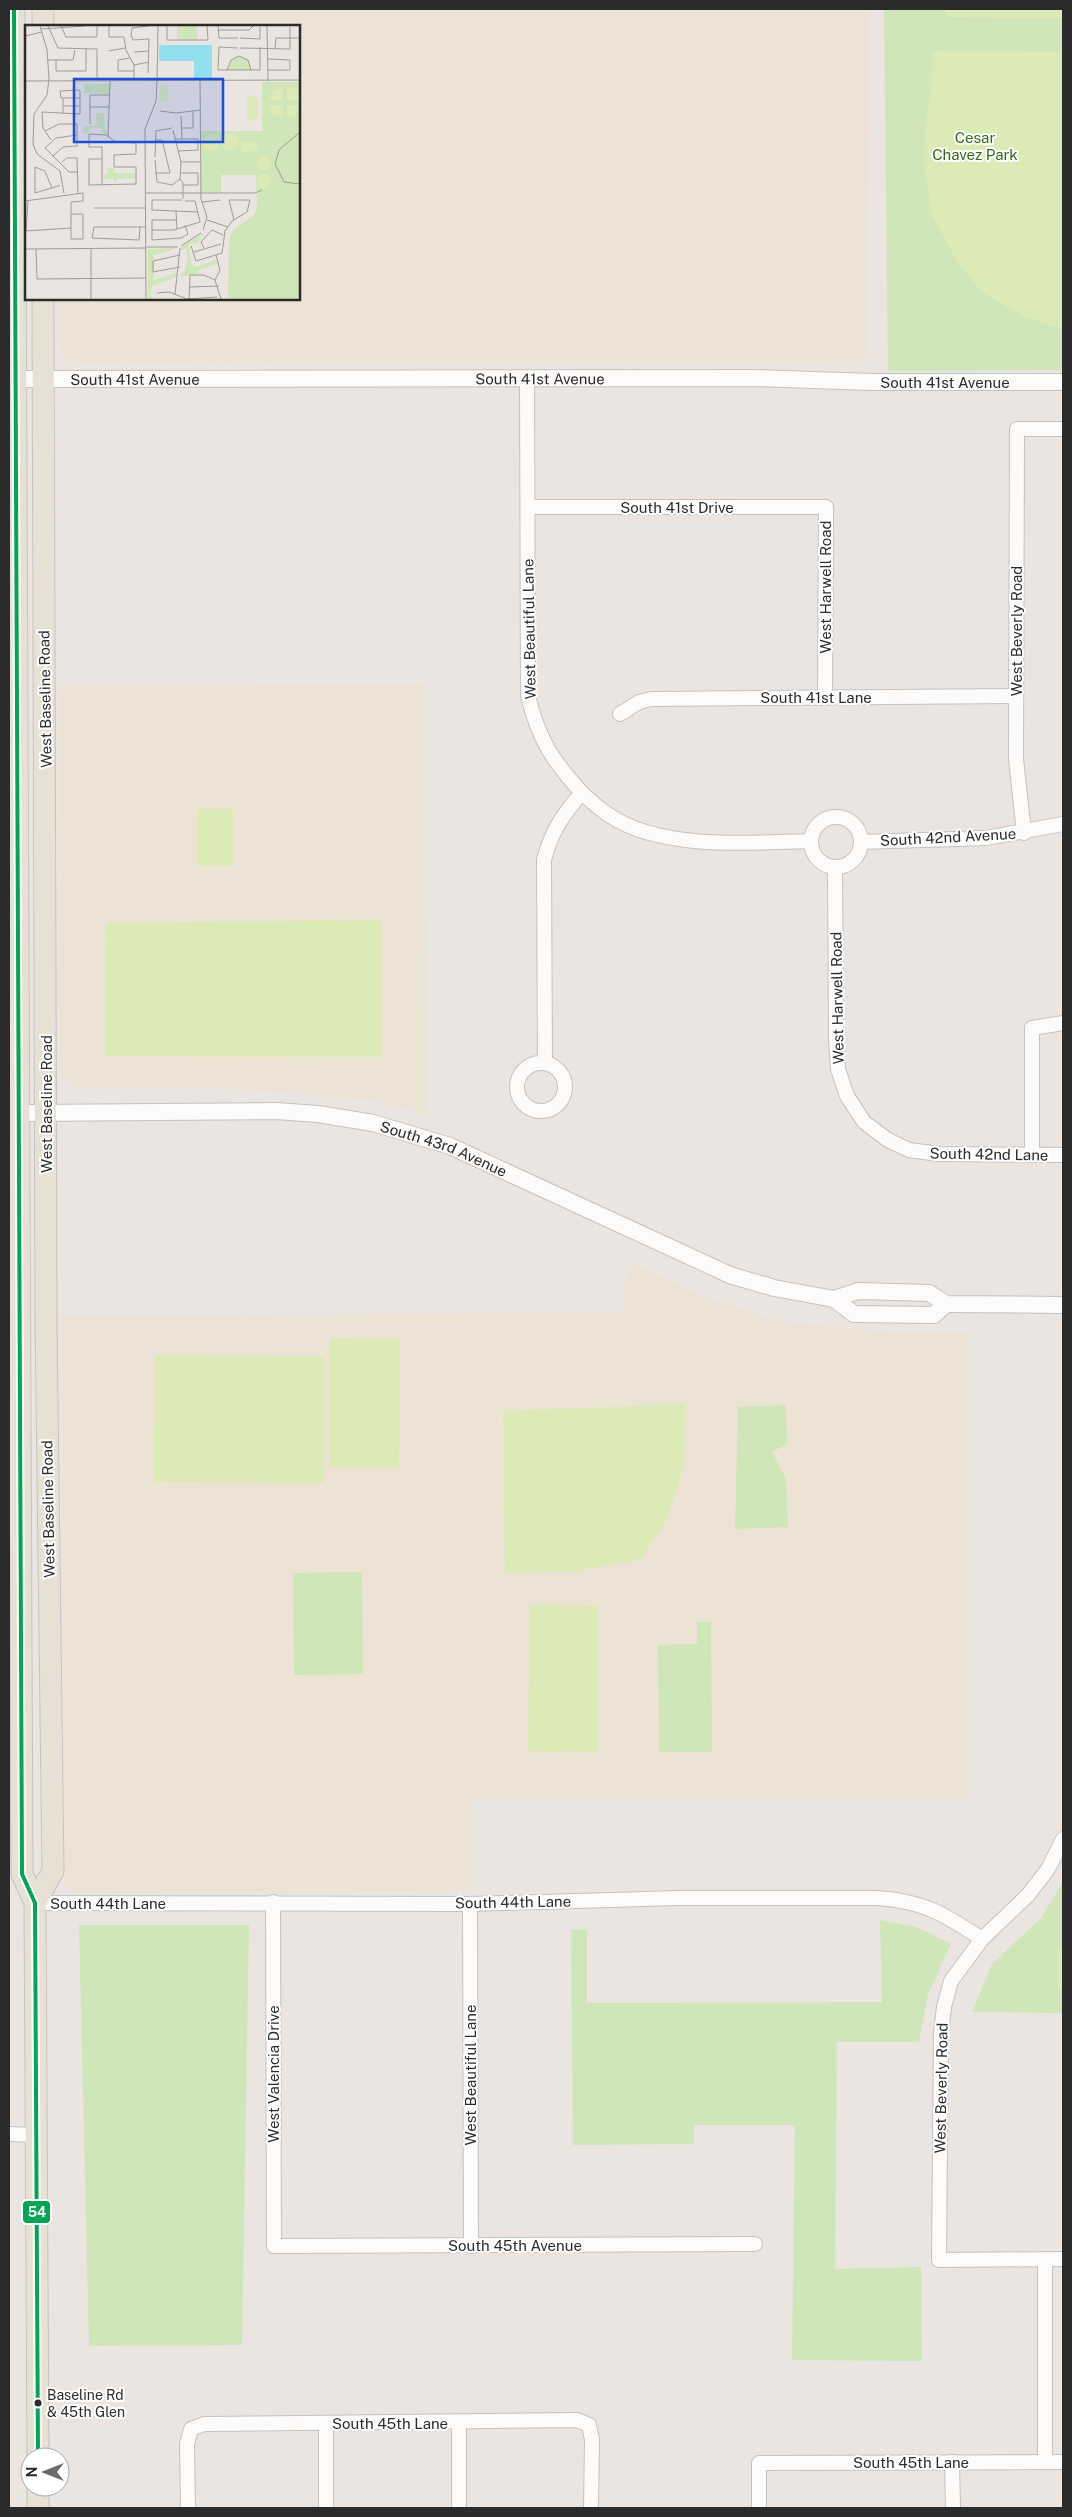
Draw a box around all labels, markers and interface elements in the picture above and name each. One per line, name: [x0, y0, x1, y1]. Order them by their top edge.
inset map: [25, 25, 300, 300]
park label: Cesar Chavez Park: [932, 129, 1018, 163]
street label: South 41st Avenue: [70, 370, 200, 387]
street label: South 41st Avenue: [475, 370, 605, 387]
street label: South 41st Avenue: [880, 374, 1010, 391]
street label: South 41st Drive: [620, 499, 734, 516]
street label: West Harwell Road: [817, 521, 834, 653]
street label: West Beautiful Lane: [519, 558, 539, 700]
street label: West Beverly Road: [1008, 566, 1025, 696]
street label: West Baseline Road: [35, 630, 55, 768]
street label: South 41st Lane: [760, 689, 872, 706]
street label: South 42nd Avenue: [879, 825, 1017, 849]
street label: West Harwell Road: [827, 931, 847, 1065]
street label: West Baseline Road: [38, 1035, 55, 1173]
street label: South 43rd Avenue: [378, 1117, 510, 1180]
street label: South 42nd Lane: [929, 1144, 1049, 1164]
street label: West Baseline Road: [38, 1440, 58, 1578]
street label: South 44th Lane: [455, 1892, 571, 1912]
street label: South 44th Lane: [50, 1895, 166, 1912]
street label: West Valencia Drive: [265, 2005, 282, 2143]
street label: West Beautiful Lane: [462, 2005, 479, 2145]
street label: West Beverly Road: [931, 2023, 951, 2153]
line badge: 54: [22, 2200, 51, 2224]
text: 54: [28, 2204, 46, 2220]
street label: South 45th Avenue: [448, 2237, 582, 2254]
place label: Baseline Rd & 45th Glen: [47, 2387, 125, 2420]
marker: Baseline Rd & 45th Glen: [33, 2398, 43, 2408]
street label: South 45th Lane: [332, 2415, 448, 2432]
north arrow: [20, 2447, 70, 2497]
street label: South 45th Lane: [853, 2454, 969, 2471]
text: N: [24, 2467, 40, 2477]

